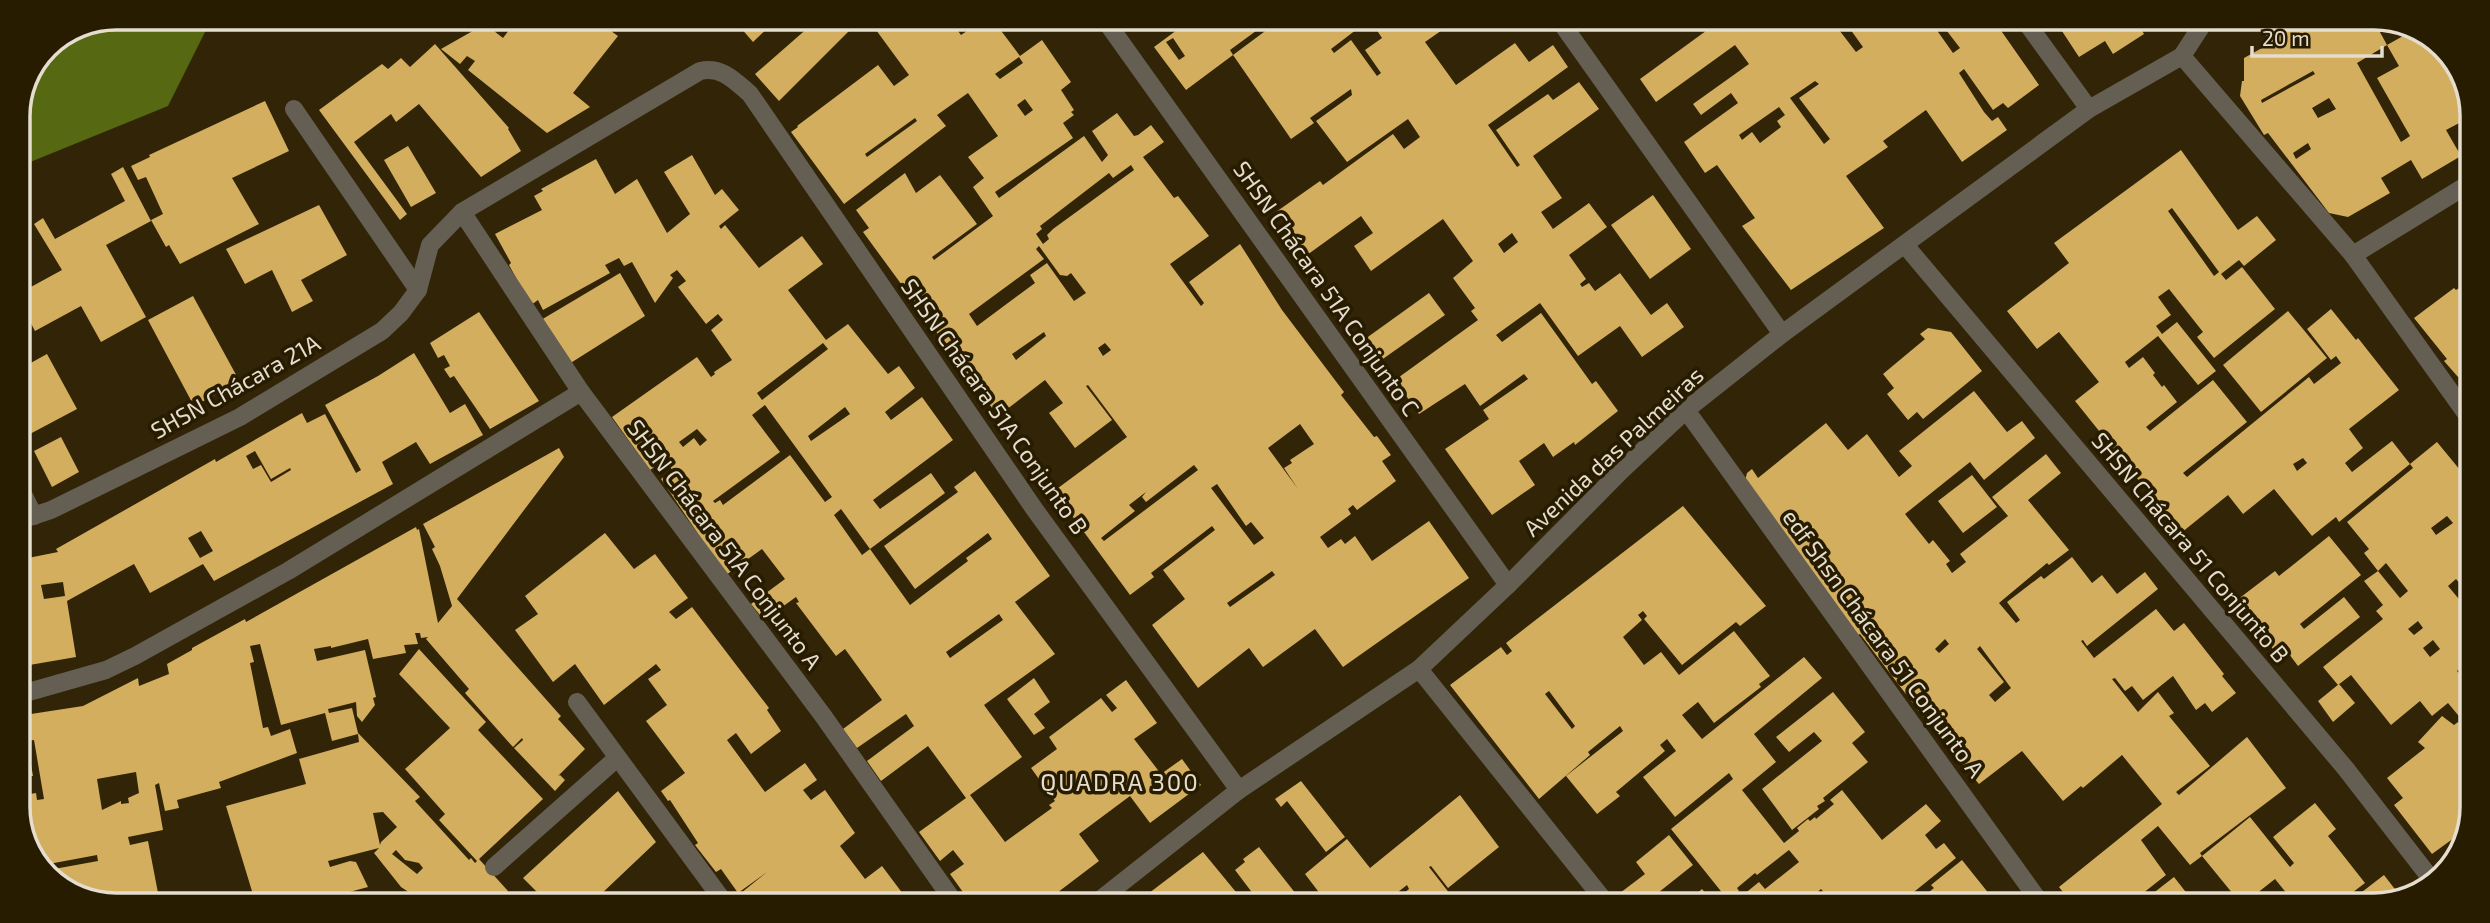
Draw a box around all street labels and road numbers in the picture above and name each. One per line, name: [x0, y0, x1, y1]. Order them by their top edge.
street label: SHSN Chácara 51A Conjunto C: [1228, 155, 1426, 421]
street label: SHSN Chácara 51A Conjunto B: [896, 273, 1094, 539]
street label: SHSN Chácara 21A: [146, 328, 325, 444]
street label: Avenida das Palmeiras: [1517, 360, 1709, 542]
street label: SHSN Chácara 51A Conjunto A: [622, 414, 828, 675]
street label: SHSN Chácara 51 Conjunto B: [2086, 426, 2296, 668]
street label: edf Shsn Chácara 51 Conjunto A: [1777, 504, 1991, 783]

